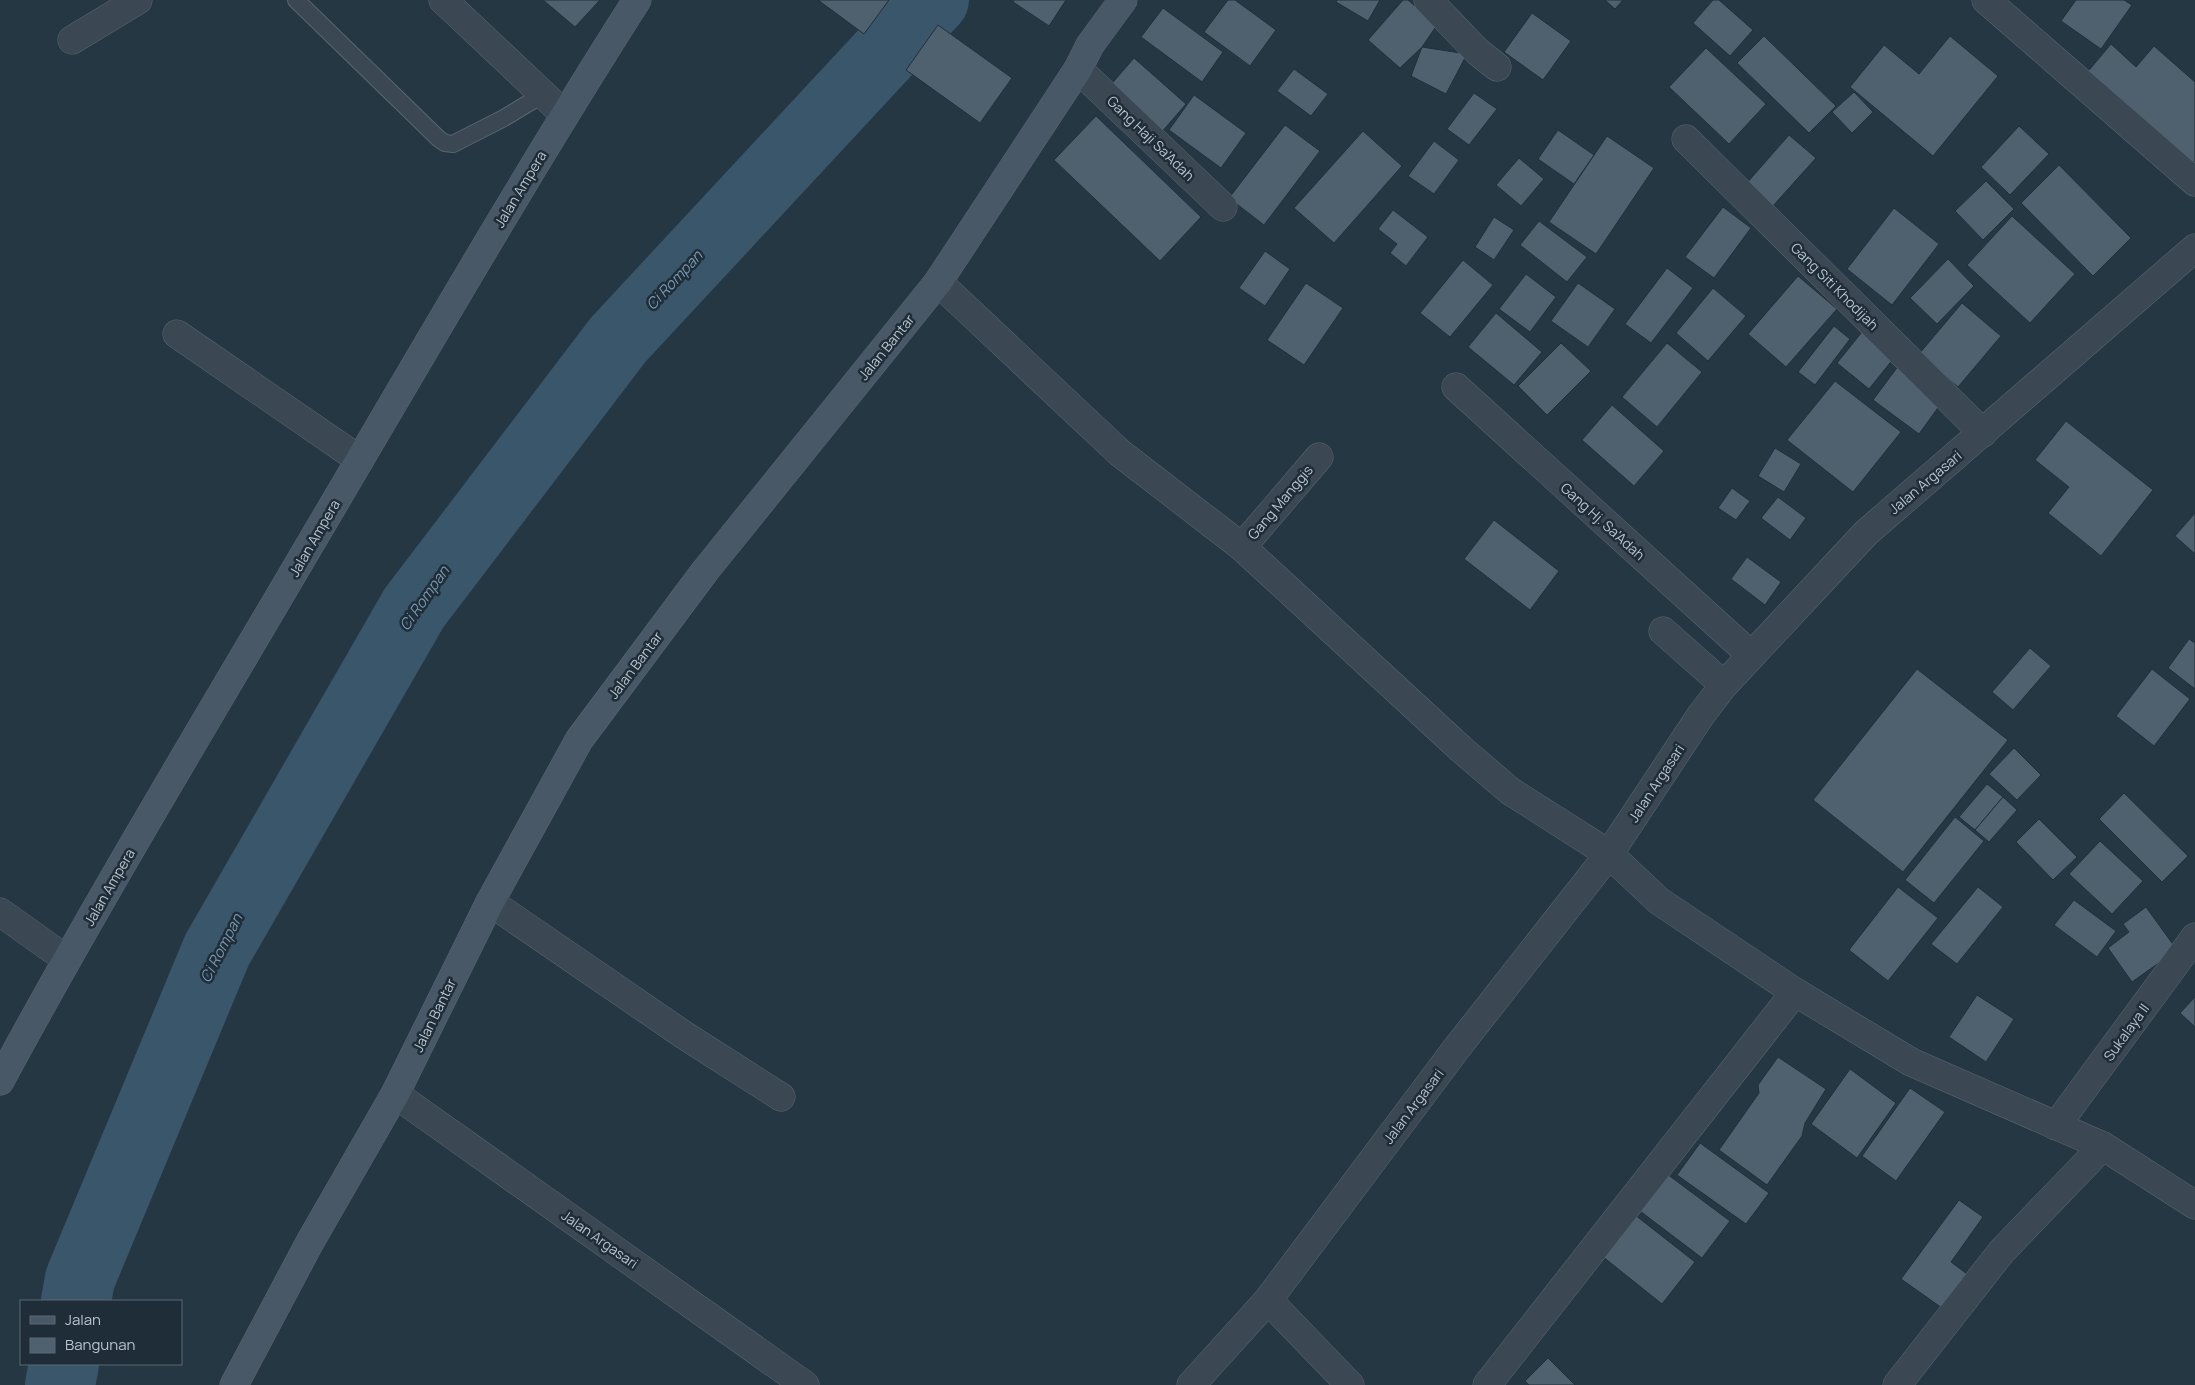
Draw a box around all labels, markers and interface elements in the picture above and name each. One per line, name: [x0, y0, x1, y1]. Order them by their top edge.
street label: Gang Haji Sa'Adah: [1103, 91, 1199, 185]
street label: Jalan Ampera: [490, 147, 550, 231]
street label: Gang Siti Khodijah: [1787, 238, 1883, 334]
water label: Ci Rompan: [641, 245, 708, 314]
street label: Jalan Bantar: [854, 310, 918, 384]
street label: Jalan Argasari: [1885, 446, 1965, 518]
street label: Gang Manggis: [1243, 461, 1317, 543]
street label: Gang Hj. Sa'Adah: [1557, 478, 1649, 564]
street label: Jalan Ampera: [284, 496, 344, 580]
water label: Ci Rompan: [394, 561, 455, 635]
street label: Jalan Bantar: [603, 628, 667, 702]
street label: Jalan Argasari: [1624, 740, 1688, 826]
street label: Jalan Ampera: [79, 845, 139, 929]
water label: Ci Rompan: [195, 909, 248, 986]
street label: Jalan Bantar: [408, 975, 460, 1055]
street label: Sukalaya II: [2099, 1000, 2153, 1064]
street label: Jalan Argasari: [1378, 1065, 1448, 1147]
street label: Jalan Argasari: [558, 1206, 642, 1272]
legend: [20, 1300, 182, 1365]
text: Jalan: [65, 1309, 101, 1330]
text: Bangunan: [65, 1334, 135, 1355]

